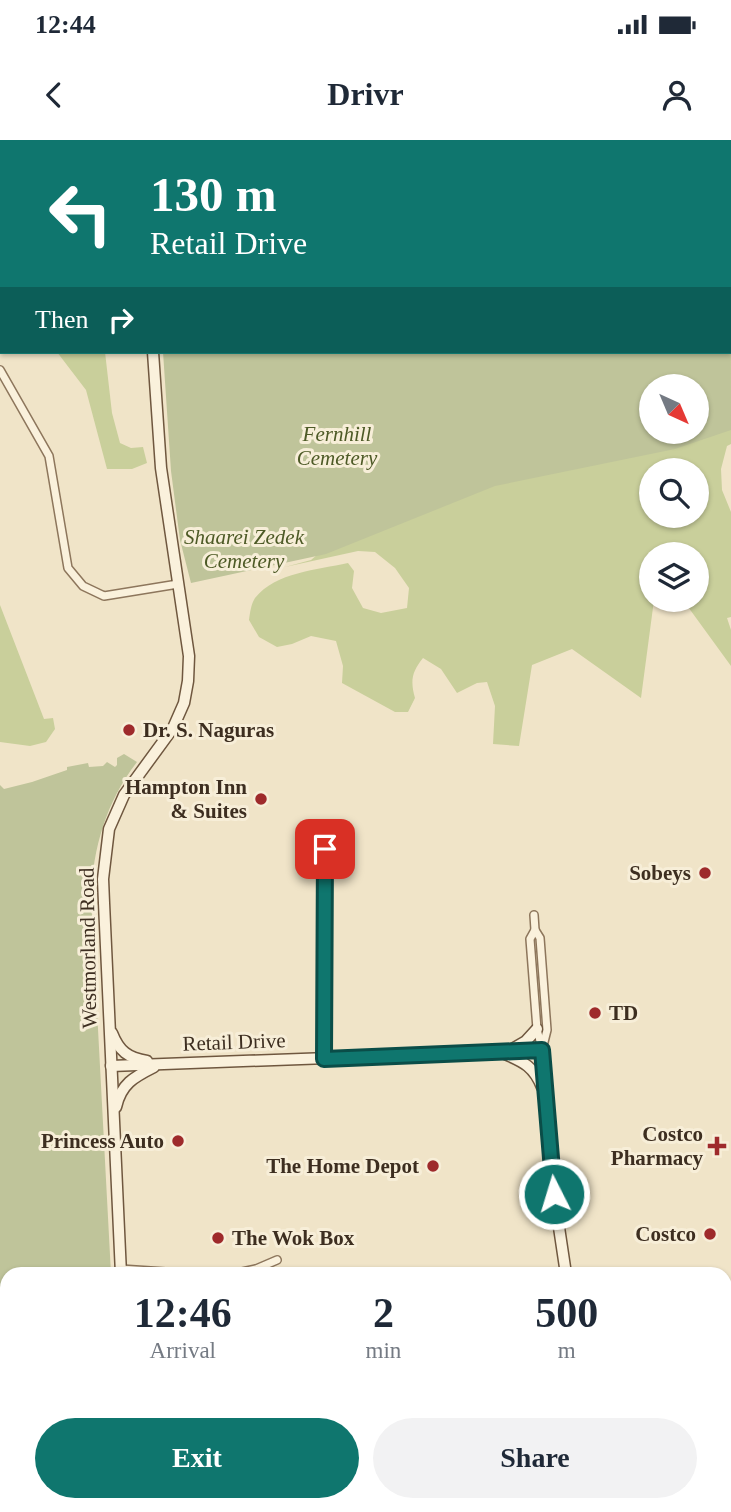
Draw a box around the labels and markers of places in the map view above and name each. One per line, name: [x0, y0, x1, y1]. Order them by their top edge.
place label: Dr. S. Naguras: [143, 718, 274, 742]
marker: Dr. S. Naguras: [121, 722, 137, 738]
place label: Hampton Inn & Suites: [125, 775, 247, 823]
marker: Hampton Inn & Suites: [253, 791, 269, 807]
pin: [295, 819, 355, 879]
place label: Sobeys: [629, 861, 691, 885]
marker: Sobeys: [697, 865, 713, 881]
place label: TD: [609, 1001, 638, 1025]
marker: TD: [587, 1005, 603, 1021]
place label: Costco Pharmacy: [611, 1122, 703, 1170]
place label: Princess Auto: [41, 1129, 164, 1153]
marker: Princess Auto: [170, 1133, 186, 1149]
marker: Costco Pharmacy: [709, 1138, 725, 1154]
place label: The Home Depot: [266, 1154, 419, 1178]
marker: The Home Depot: [425, 1158, 441, 1174]
place label: Costco: [635, 1222, 696, 1246]
place label: The Wok Box: [232, 1226, 355, 1250]
marker: Costco: [702, 1226, 718, 1242]
marker: The Wok Box: [210, 1230, 226, 1246]

